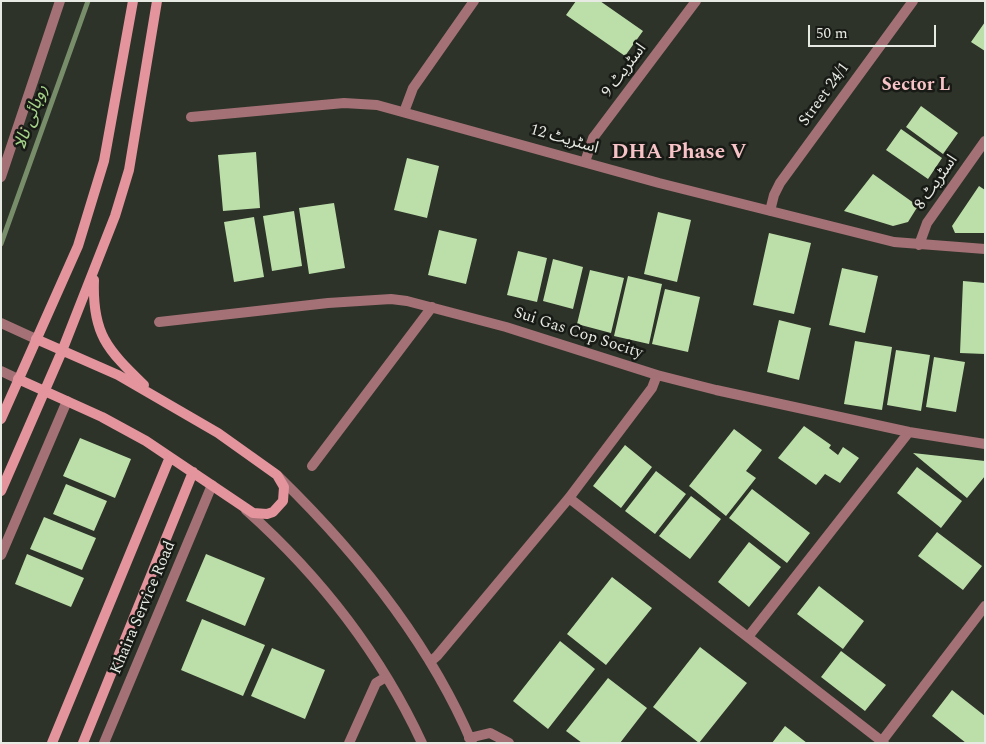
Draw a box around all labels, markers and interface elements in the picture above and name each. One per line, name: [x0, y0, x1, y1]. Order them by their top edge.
scale bar: [811, 15, 938, 47]
text: 50 m: [816, 22, 848, 45]
street label: اسٹریٹ 9: [599, 40, 651, 102]
street label: Street 24/1: [795, 59, 855, 131]
district label: Sector L: [882, 75, 950, 97]
water label: روہائی نالا: [10, 83, 54, 153]
street label: اسٹریٹ 12: [527, 121, 601, 159]
district label: DHA Phase V: [612, 141, 746, 167]
street label: اسٹریٹ 8: [911, 152, 963, 214]
street label: Sui Gas Cop Socity: [511, 304, 645, 364]
street label: Khaira Service Road: [107, 539, 181, 677]

